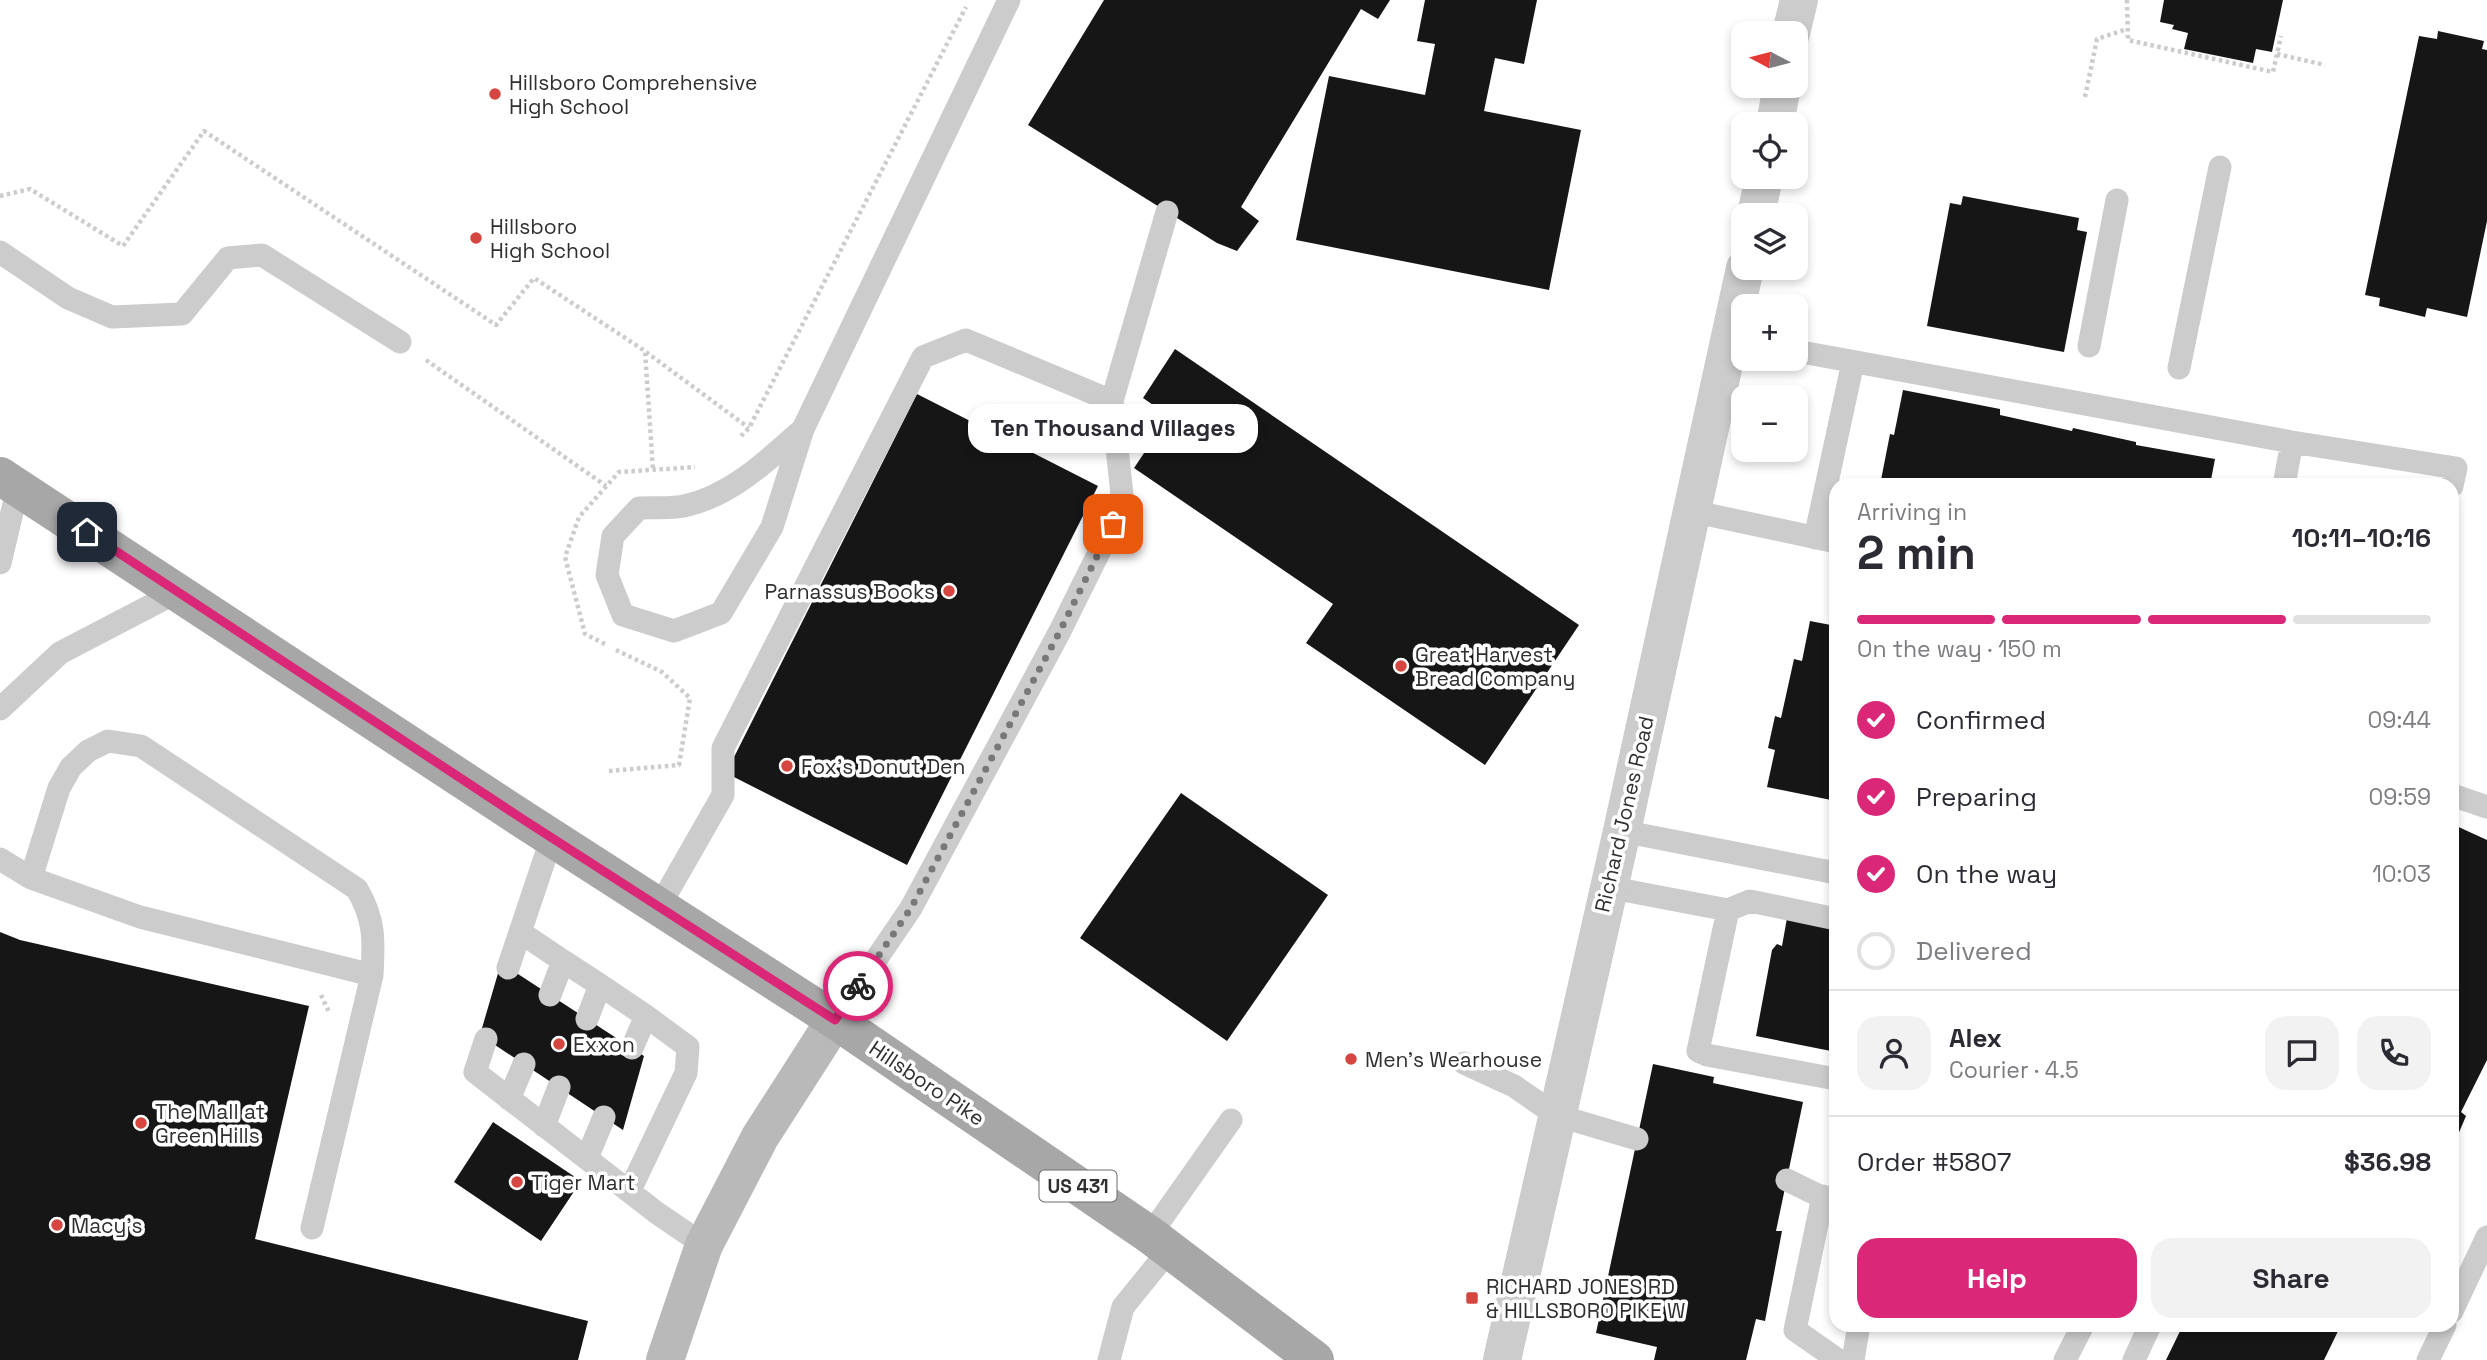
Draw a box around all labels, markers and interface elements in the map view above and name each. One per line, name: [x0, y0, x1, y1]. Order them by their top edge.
north arrow: [1731, 21, 1808, 98]
map controls: [1731, 21, 1808, 462]
place label: Hillsboro Comprehensive High School: [509, 69, 757, 120]
marker: Hillsboro Comprehensive High School: [487, 86, 503, 102]
button: locate: [1731, 112, 1808, 189]
button: layers: [1731, 203, 1808, 280]
place label: Hillsboro High School: [490, 213, 610, 264]
marker: Hillsboro High School: [468, 230, 484, 246]
button: +: [1731, 294, 1808, 371]
button: −: [1731, 385, 1808, 462]
callout: Ten Thousand Villages: [968, 405, 1258, 454]
text: Ten Thousand Villages: [990, 413, 1236, 443]
pin: [1083, 494, 1143, 554]
text: Arriving in: [1857, 497, 1967, 527]
pin: [57, 502, 117, 562]
icon: bag: [1094, 505, 1132, 543]
icon: home: [68, 513, 106, 551]
text: 10:11–10:16: [2292, 521, 2431, 555]
text: 2 min: [1857, 524, 1976, 582]
place label: Parnassus Books: [764, 578, 935, 605]
marker: Parnassus Books: [941, 583, 957, 599]
text: On the way · 150 m: [1857, 634, 2062, 664]
place label: Great Harvest Bread Company: [1415, 641, 1575, 692]
marker: Great Harvest Bread Company: [1393, 658, 1409, 674]
icon: check: [1857, 701, 1895, 739]
text: Confirmed: [1916, 703, 2046, 737]
text: 09:44: [2368, 705, 2431, 735]
street label: Richard Jones Road: [1588, 713, 1660, 915]
place label: Fox's Donut Den: [801, 753, 965, 780]
marker: Fox's Donut Den: [779, 758, 795, 774]
icon: check: [1857, 778, 1895, 816]
text: Preparing: [1916, 780, 2037, 814]
text: 09:59: [2369, 782, 2431, 812]
icon: check: [1857, 855, 1895, 893]
text: On the way: [1916, 857, 2057, 891]
text: 10:03: [2372, 859, 2431, 889]
text: Delivered: [1916, 934, 2032, 968]
courier: [823, 951, 893, 1021]
icon: bike: [839, 967, 877, 1005]
button: person: [1857, 1016, 1931, 1090]
button: chat: [2265, 1016, 2339, 1090]
button: phone: [2357, 1016, 2431, 1090]
text: Alex: [1949, 1021, 2002, 1055]
place label: Exxon: [573, 1031, 635, 1058]
street label: Hillsboro Pike: [864, 1034, 990, 1132]
marker: Exxon: [551, 1036, 567, 1052]
place label: Men's Wearhouse: [1365, 1046, 1542, 1073]
marker: Men's Wearhouse: [1343, 1051, 1359, 1067]
text: Courier · 4.5: [1949, 1055, 2079, 1085]
place label: The Mall at Green Hills: [155, 1098, 265, 1149]
marker: The Mall at Green Hills: [133, 1115, 149, 1131]
text: Order #5807: [1857, 1145, 2011, 1179]
text: $36.98: [2344, 1145, 2431, 1179]
place label: Tiger Mart: [531, 1169, 635, 1196]
road number: US 431: [1040, 1170, 1116, 1202]
marker: Tiger Mart: [509, 1174, 525, 1190]
place label: Macy's: [71, 1212, 143, 1239]
marker: Macy's: [49, 1217, 65, 1233]
button: Help: [1857, 1238, 2137, 1318]
button: Share: [2151, 1238, 2431, 1318]
place label: RICHARD JONES RD & HILLSBORO PIKE W: [1486, 1273, 1685, 1324]
marker: RICHARD JONES RD & HILLSBORO PIKE W: [1464, 1290, 1480, 1306]

